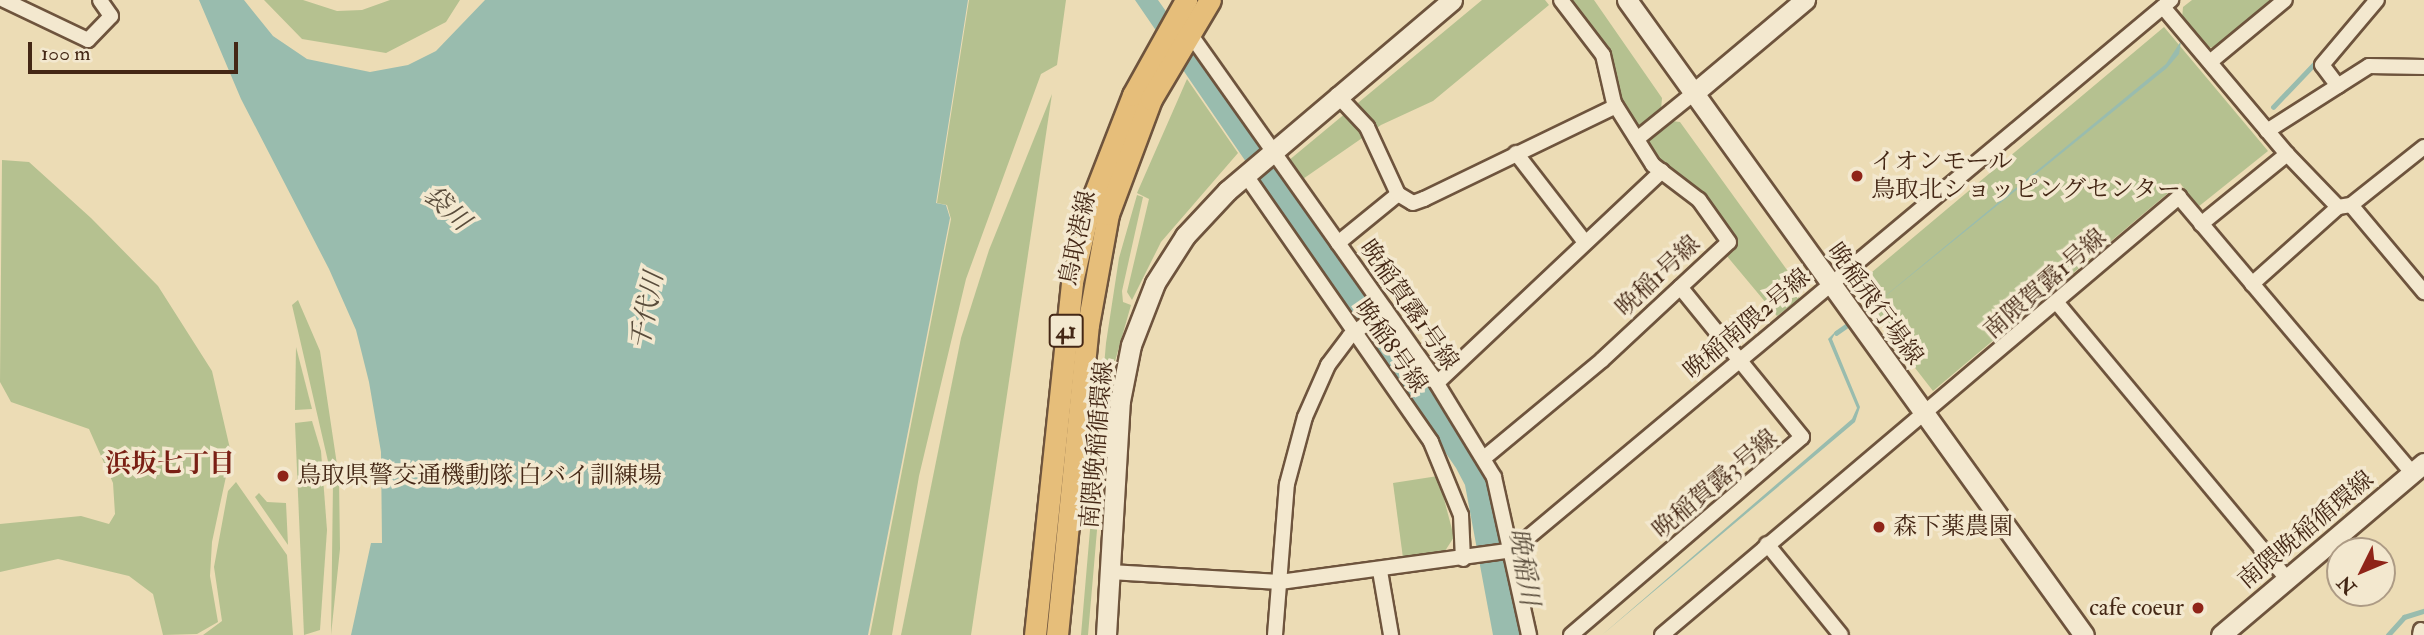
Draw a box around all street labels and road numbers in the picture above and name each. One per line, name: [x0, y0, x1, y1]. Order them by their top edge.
street label: 鳥取港線: [1054, 188, 1102, 288]
street label: 南隈賀露1号線: [1978, 223, 2112, 345]
street label: 晩稲1号線: [1610, 230, 1706, 322]
street label: 晩稲賀露1号線: [1353, 234, 1465, 376]
street label: 晩稲飛行場線: [1821, 237, 1929, 371]
street label: 晩稲南隈2号線: [1678, 263, 1816, 385]
street label: 晩稲8号線: [1348, 294, 1434, 398]
road number: 41: [1048, 312, 1084, 350]
street label: 南隈晩稲循環線: [1075, 360, 1119, 530]
street label: 晩稲賀露3号線: [1647, 424, 1783, 544]
street label: 南隈晩稲循環線: [2232, 465, 2380, 595]

